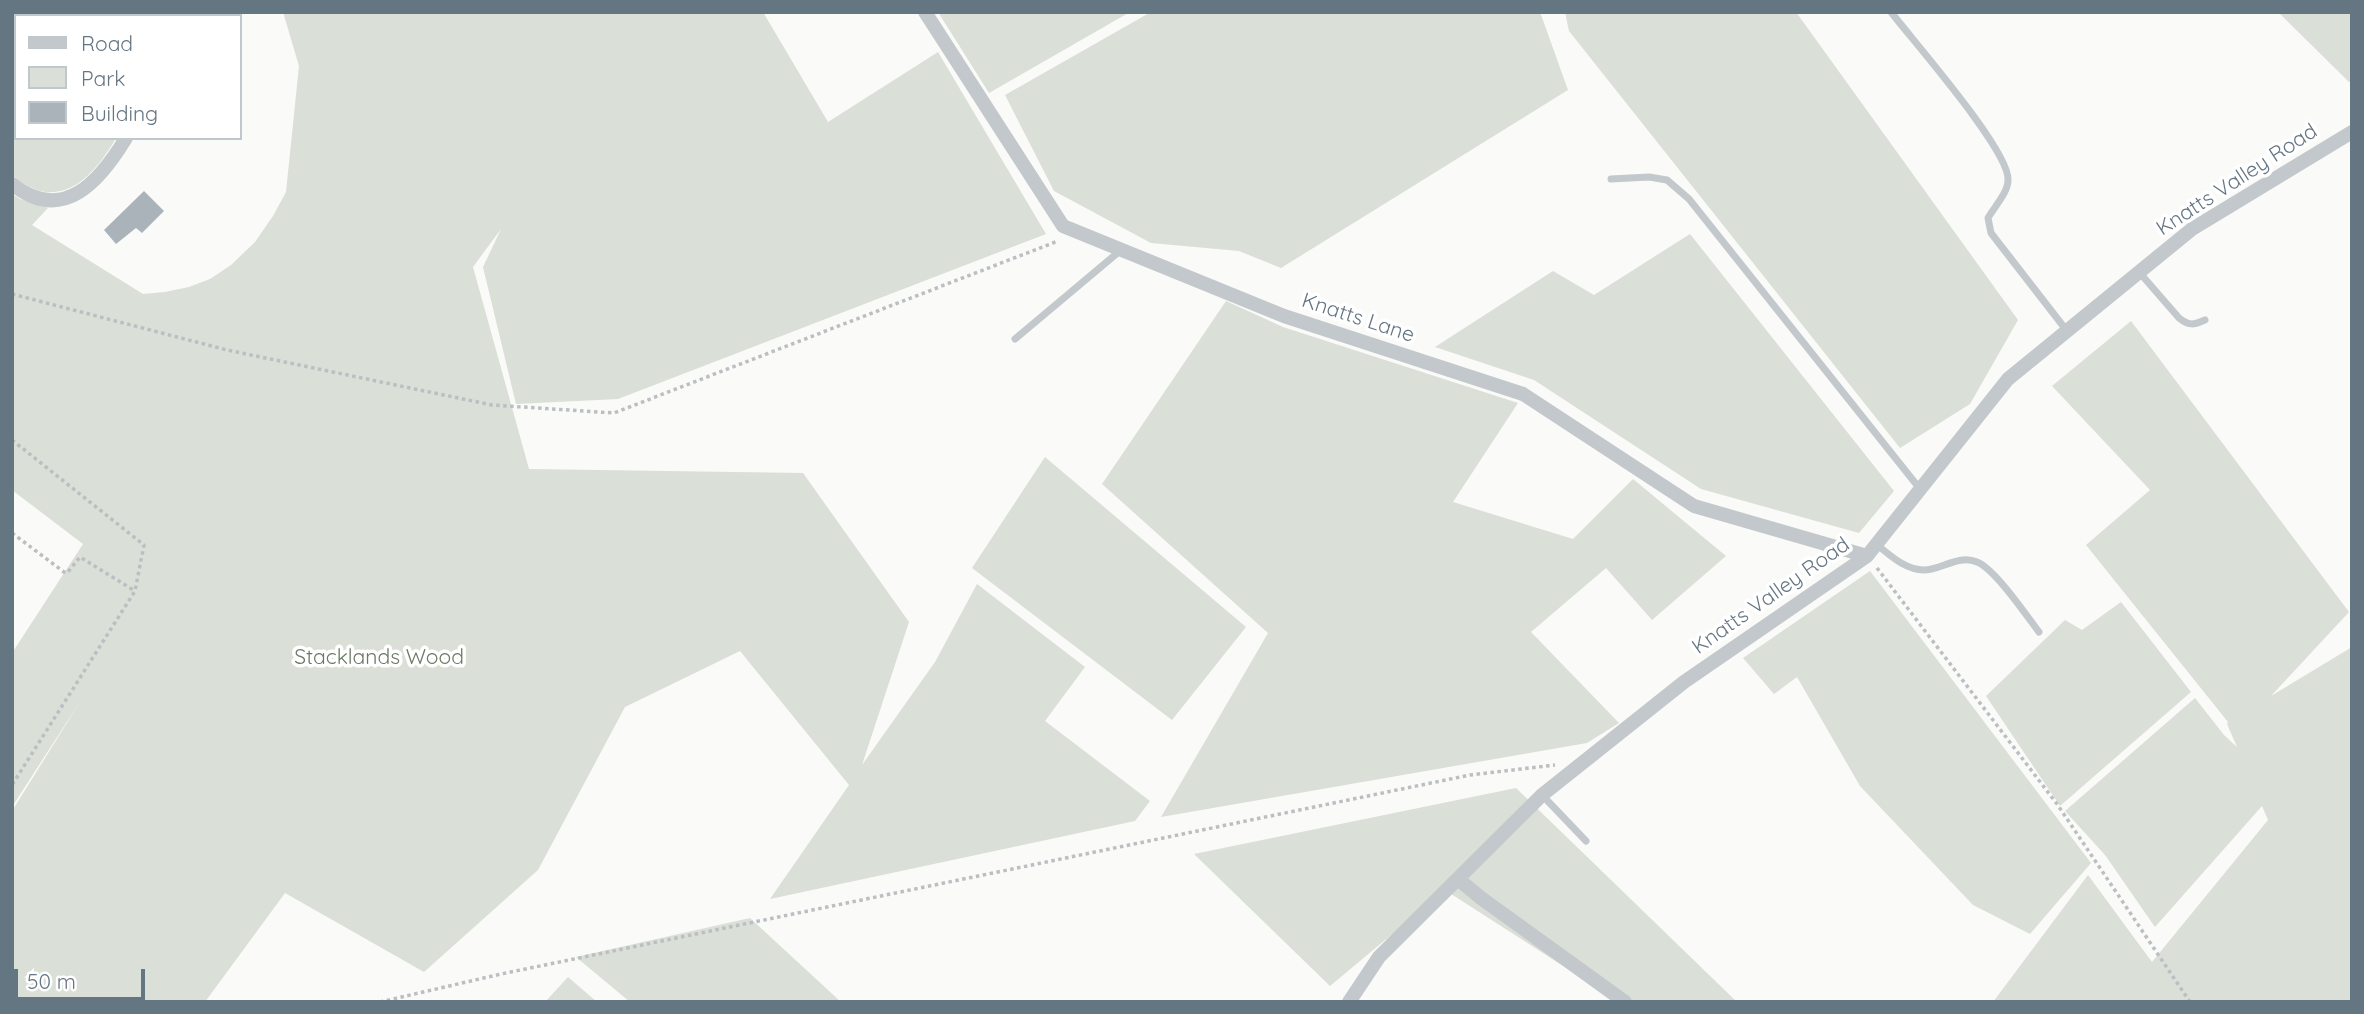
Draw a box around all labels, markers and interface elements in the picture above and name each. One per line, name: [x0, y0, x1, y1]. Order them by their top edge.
legend: [14, 14, 242, 140]
text: Road: [81, 30, 133, 56]
text: Park: [81, 65, 125, 91]
text: Building: [81, 100, 158, 126]
street label: Knatts Valley Road: [2152, 119, 2322, 241]
street label: Knatts Lane: [1298, 288, 1418, 348]
street label: Knatts Valley Road: [1687, 532, 1855, 660]
park label: Stacklands Wood: [294, 645, 464, 671]
scale bar: [18, 954, 149, 998]
text: 50 m: [27, 968, 76, 994]

